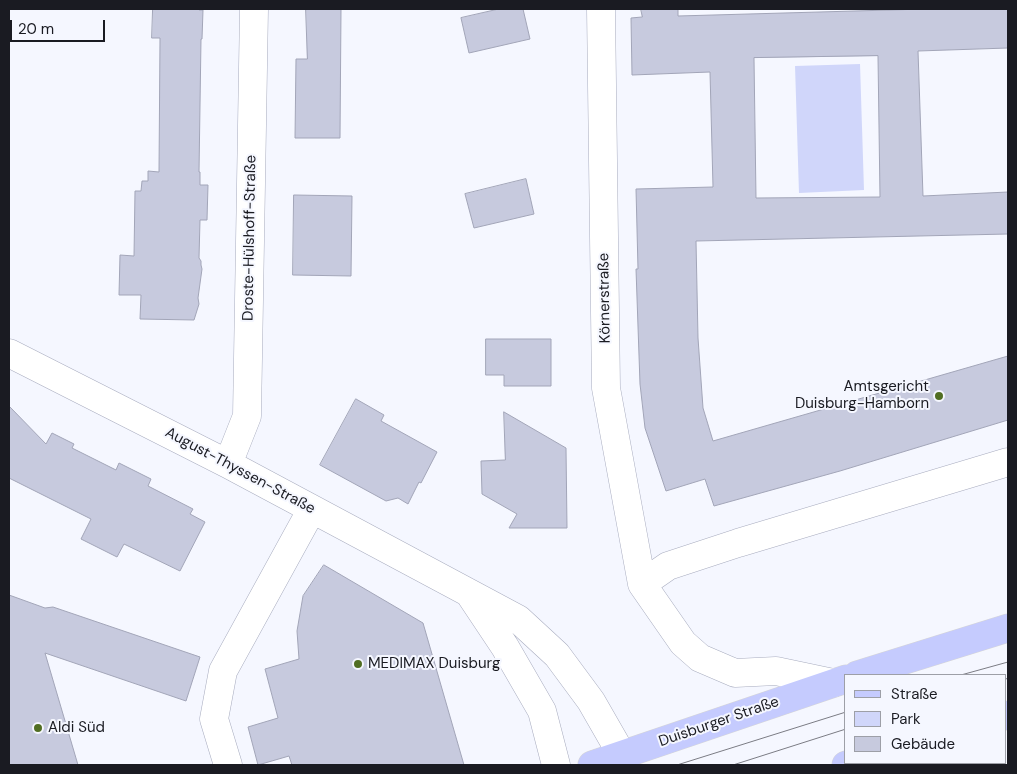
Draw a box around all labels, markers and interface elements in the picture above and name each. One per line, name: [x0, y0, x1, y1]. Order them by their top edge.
scale bar: [12, 10, 108, 42]
text: 20 m: [18, 19, 54, 39]
street label: Droste-Hülshoff-Straße: [240, 155, 260, 321]
street label: Körnerstraße: [595, 253, 615, 343]
place label: Amtsgericht Duisburg-Hamborn: [795, 378, 929, 413]
marker: Amtsgericht Duisburg-Hamborn: [933, 390, 945, 402]
street label: August-Thyssen-Straße: [162, 424, 318, 518]
place label: MEDIMAX Duisburg: [368, 655, 500, 673]
marker: MEDIMAX Duisburg: [352, 658, 364, 670]
legend: [844, 674, 1007, 764]
text: Straße: [891, 684, 938, 704]
street label: Duisburger Straße: [656, 693, 782, 751]
text: Park: [891, 709, 921, 729]
place label: Aldi Süd: [48, 719, 105, 737]
marker: Aldi Süd: [32, 722, 44, 734]
text: Gebäude: [891, 734, 955, 754]

